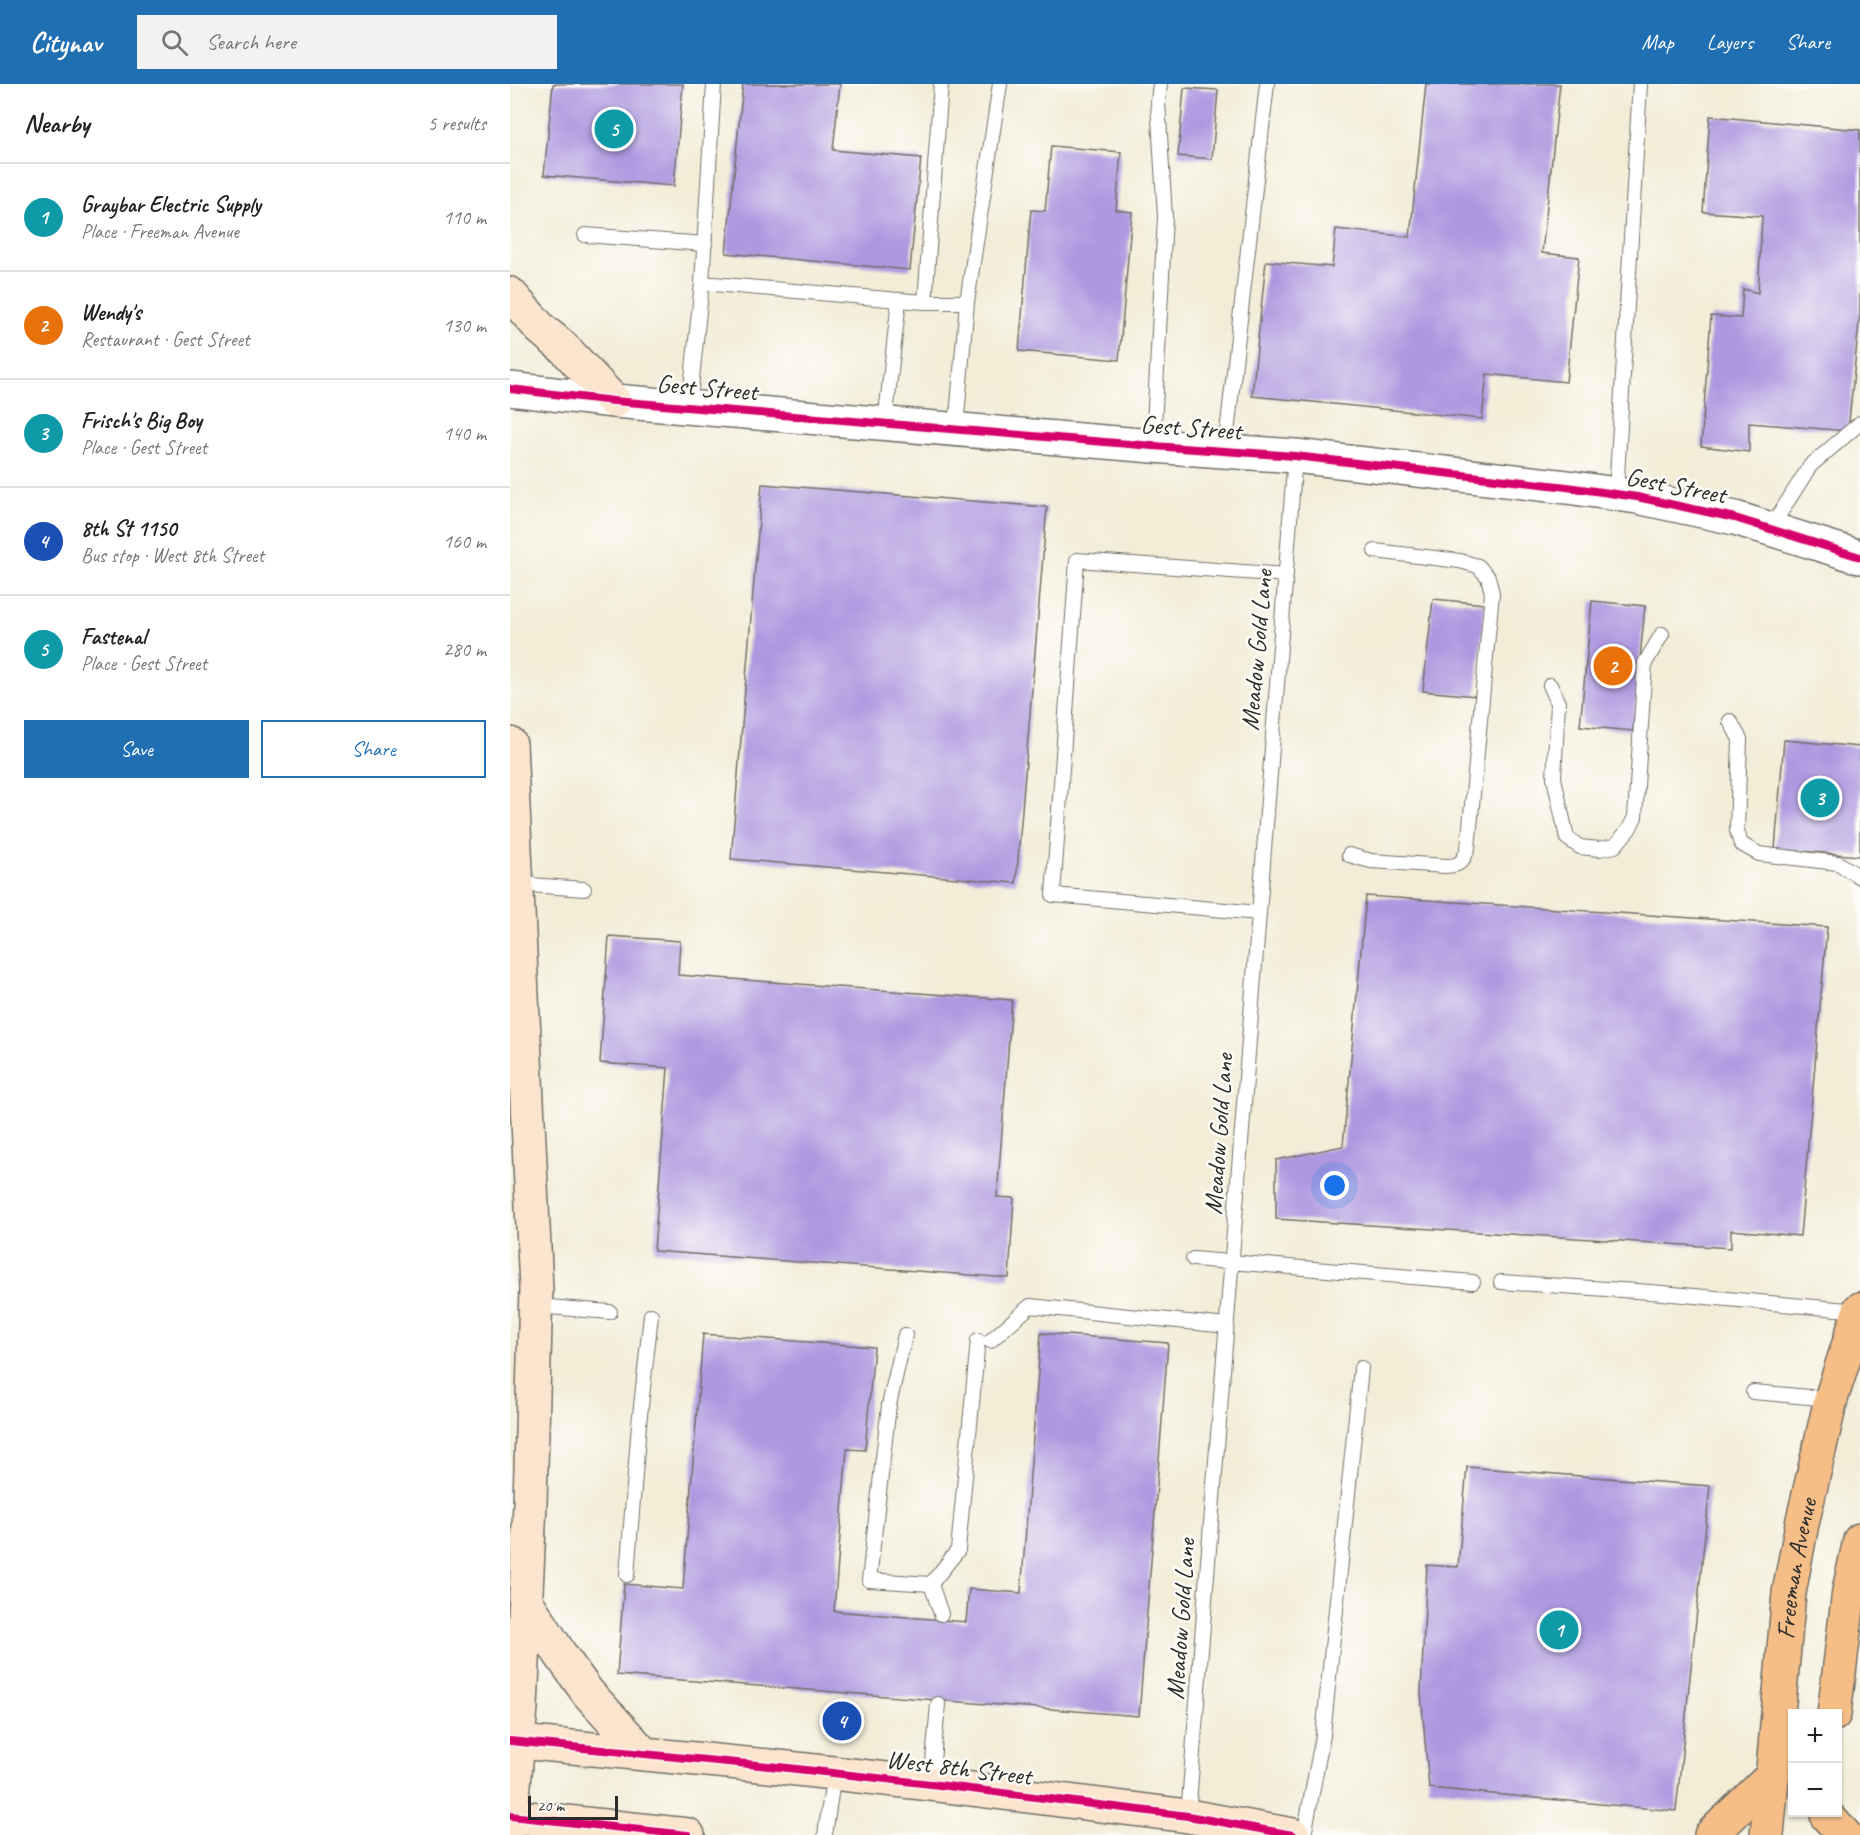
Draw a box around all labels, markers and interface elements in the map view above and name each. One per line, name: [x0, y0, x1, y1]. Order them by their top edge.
search box: [137, 15, 557, 69]
text: Citynav: [30, 25, 101, 60]
icon: search: [158, 26, 191, 59]
text: Search here: [206, 28, 296, 56]
text: Map: [1641, 29, 1674, 55]
text: Layers: [1707, 29, 1753, 55]
text: Share: [1786, 29, 1830, 55]
pin: 5: [594, 106, 634, 152]
text: Nearby: [24, 107, 89, 140]
text: 5 results: [427, 111, 486, 136]
text: Graybar Electric Supply: [81, 191, 261, 219]
text: 1: [39, 205, 48, 230]
text: 110 m: [443, 205, 486, 230]
text: Place · Freeman Avenue: [81, 219, 239, 244]
text: Wendy's: [81, 299, 141, 327]
text: 2: [39, 313, 48, 338]
text: 130 m: [443, 313, 486, 338]
text: Restaurant · Gest Street: [81, 327, 250, 352]
street label: Gest Street: [655, 367, 761, 409]
text: Frisch's Big Boy: [81, 407, 202, 435]
street label: Gest Street: [1139, 408, 1245, 448]
text: 3: [39, 421, 48, 446]
text: 140 m: [443, 421, 486, 446]
text: Place · Gest Street: [81, 435, 207, 460]
street label: Gest Street: [1623, 460, 1731, 512]
text: 8th St 1150: [81, 515, 176, 543]
text: 4: [39, 529, 48, 554]
text: 160 m: [443, 529, 486, 554]
text: Bus stop · West 8th Street: [81, 543, 264, 568]
street label: Meadow Gold Lane: [1233, 567, 1280, 732]
text: Fastenal: [81, 623, 146, 651]
text: 5: [39, 637, 48, 662]
text: 280 m: [443, 637, 486, 662]
pin: 2: [1594, 644, 1632, 688]
text: Place · Gest Street: [81, 651, 207, 676]
button: Save: [24, 720, 249, 778]
button: Share: [261, 720, 486, 778]
pin: 3: [1800, 776, 1840, 820]
street label: Meadow Gold Lane: [1196, 1051, 1241, 1216]
your location: [1320, 1171, 1349, 1200]
street label: Freeman Avenue: [1769, 1494, 1825, 1640]
street label: Meadow Gold Lane: [1158, 1536, 1203, 1701]
pin: 1: [1540, 1608, 1578, 1652]
pin: 4: [822, 1698, 862, 1744]
map controls: [1788, 1709, 1842, 1817]
button: +: [1788, 1709, 1842, 1763]
street label: West 8th Street: [885, 1742, 1036, 1793]
button: −: [1788, 1763, 1842, 1817]
scale bar: [528, 1793, 618, 1820]
text: 20 m: [537, 1796, 564, 1816]

